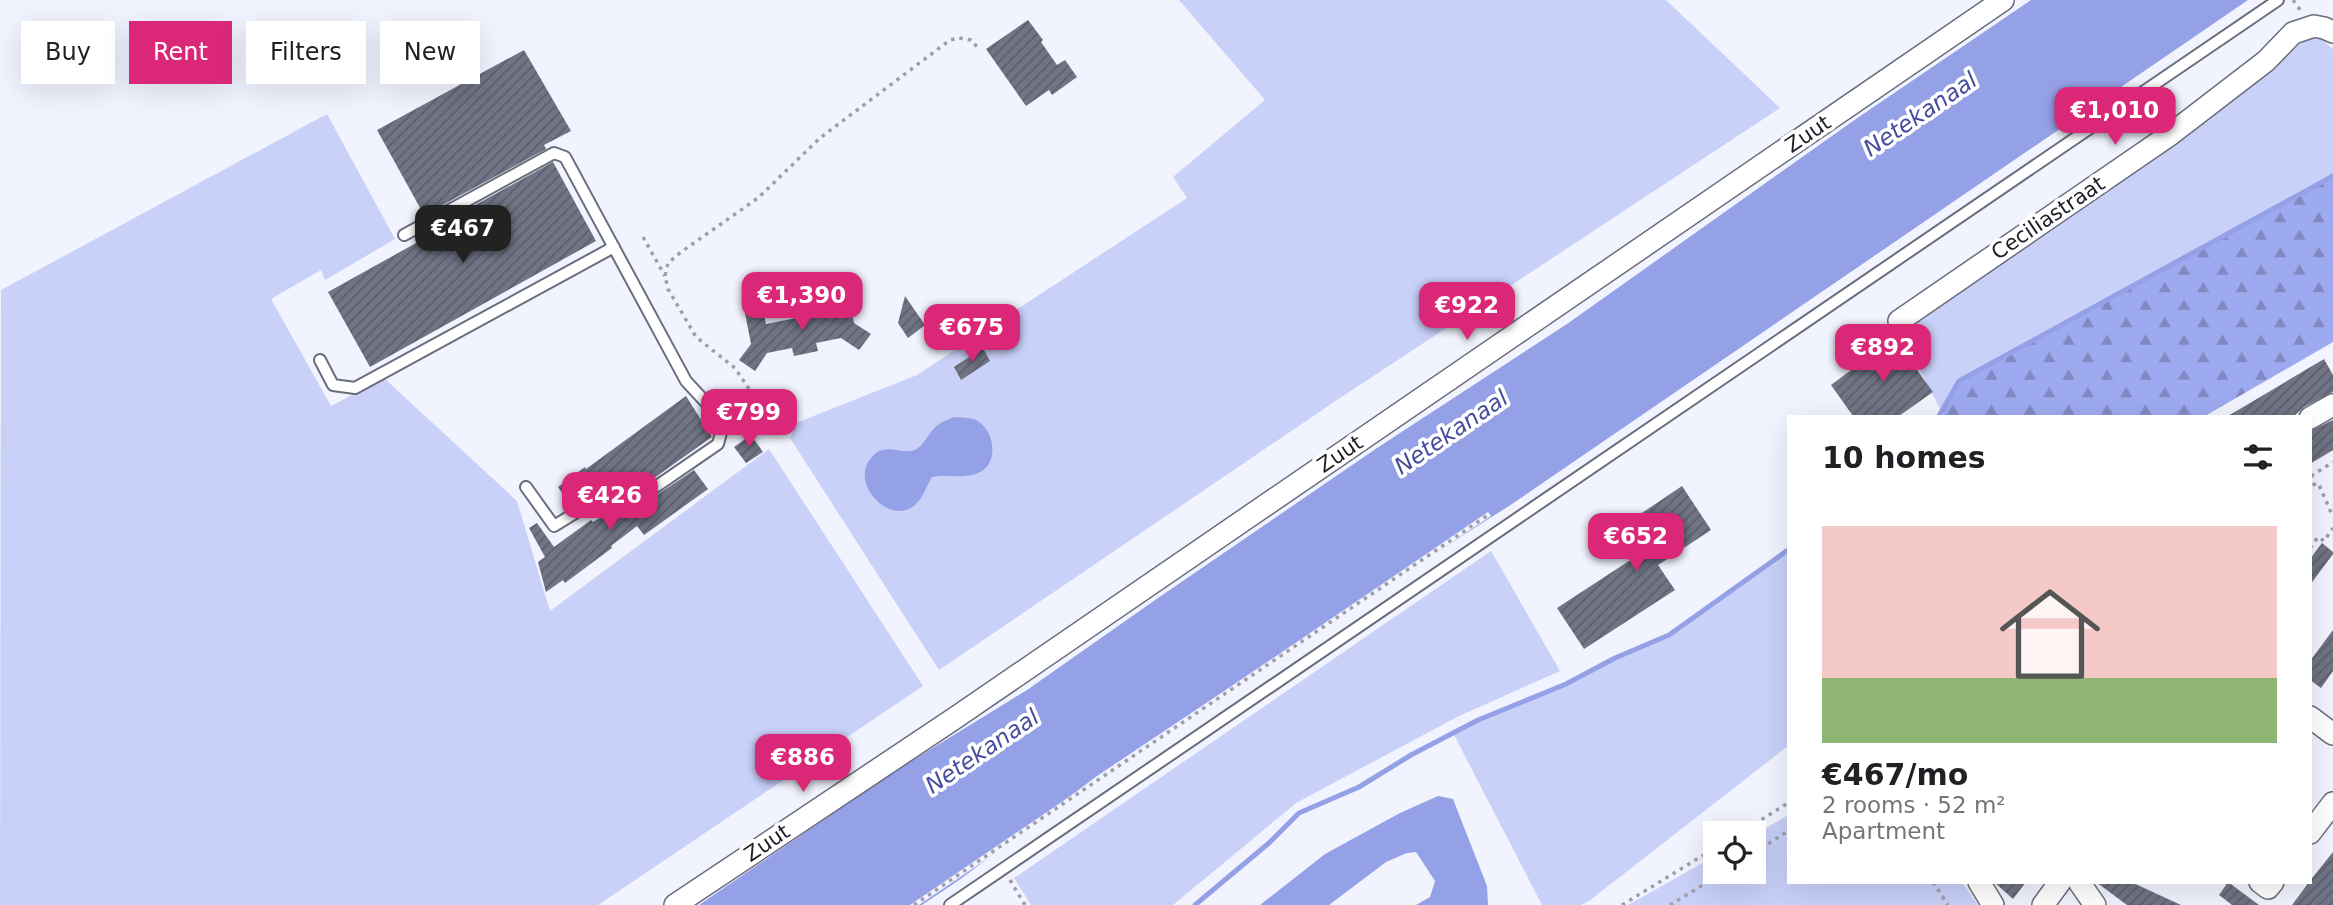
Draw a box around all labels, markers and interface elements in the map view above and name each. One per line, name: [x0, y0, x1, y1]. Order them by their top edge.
chip: Buy: [21, 21, 115, 84]
chip: Rent: [129, 21, 232, 84]
chip: Filters: [246, 21, 366, 84]
chip: New: [380, 21, 480, 84]
water label: Netekanaal: [1858, 66, 1982, 161]
pin: €1,010: [2058, 88, 2172, 147]
text: €1,010: [2071, 97, 2159, 123]
street label: Zuut: [1781, 110, 1835, 158]
street label: Ceciliastraat: [1987, 171, 2109, 265]
pin: €467: [422, 205, 504, 265]
text: €467: [431, 215, 495, 241]
pin: €1,390: [745, 272, 859, 332]
text: €1,390: [758, 282, 846, 308]
pin: €922: [1426, 282, 1508, 342]
text: €922: [1435, 292, 1499, 318]
pin: €675: [931, 304, 1013, 364]
text: €675: [940, 314, 1004, 340]
pin: €892: [1842, 324, 1924, 384]
text: €892: [1851, 334, 1915, 360]
water label: Netekanaal: [1389, 384, 1513, 479]
pin: €799: [708, 390, 790, 449]
text: €799: [717, 399, 781, 425]
street label: Zuut: [1313, 430, 1367, 478]
icon: filters: [2239, 438, 2277, 476]
text: 10 homes: [1822, 440, 1986, 475]
pin: €426: [569, 472, 651, 532]
text: €426: [578, 482, 642, 508]
pin: €652: [1595, 514, 1677, 573]
text: €652: [1604, 523, 1668, 549]
icon: home: [1987, 571, 2113, 697]
water label: Netekanaal: [920, 703, 1044, 798]
pin: €886: [762, 734, 844, 794]
text: €886: [771, 744, 835, 770]
text: €467/mo: [1822, 757, 1968, 792]
text: 2 rooms · 52 m²: [1822, 792, 2006, 818]
text: Apartment: [1822, 818, 1945, 844]
street label: Zuut: [740, 819, 794, 867]
map controls: [1703, 821, 1766, 884]
button: locate: [1703, 821, 1766, 884]

